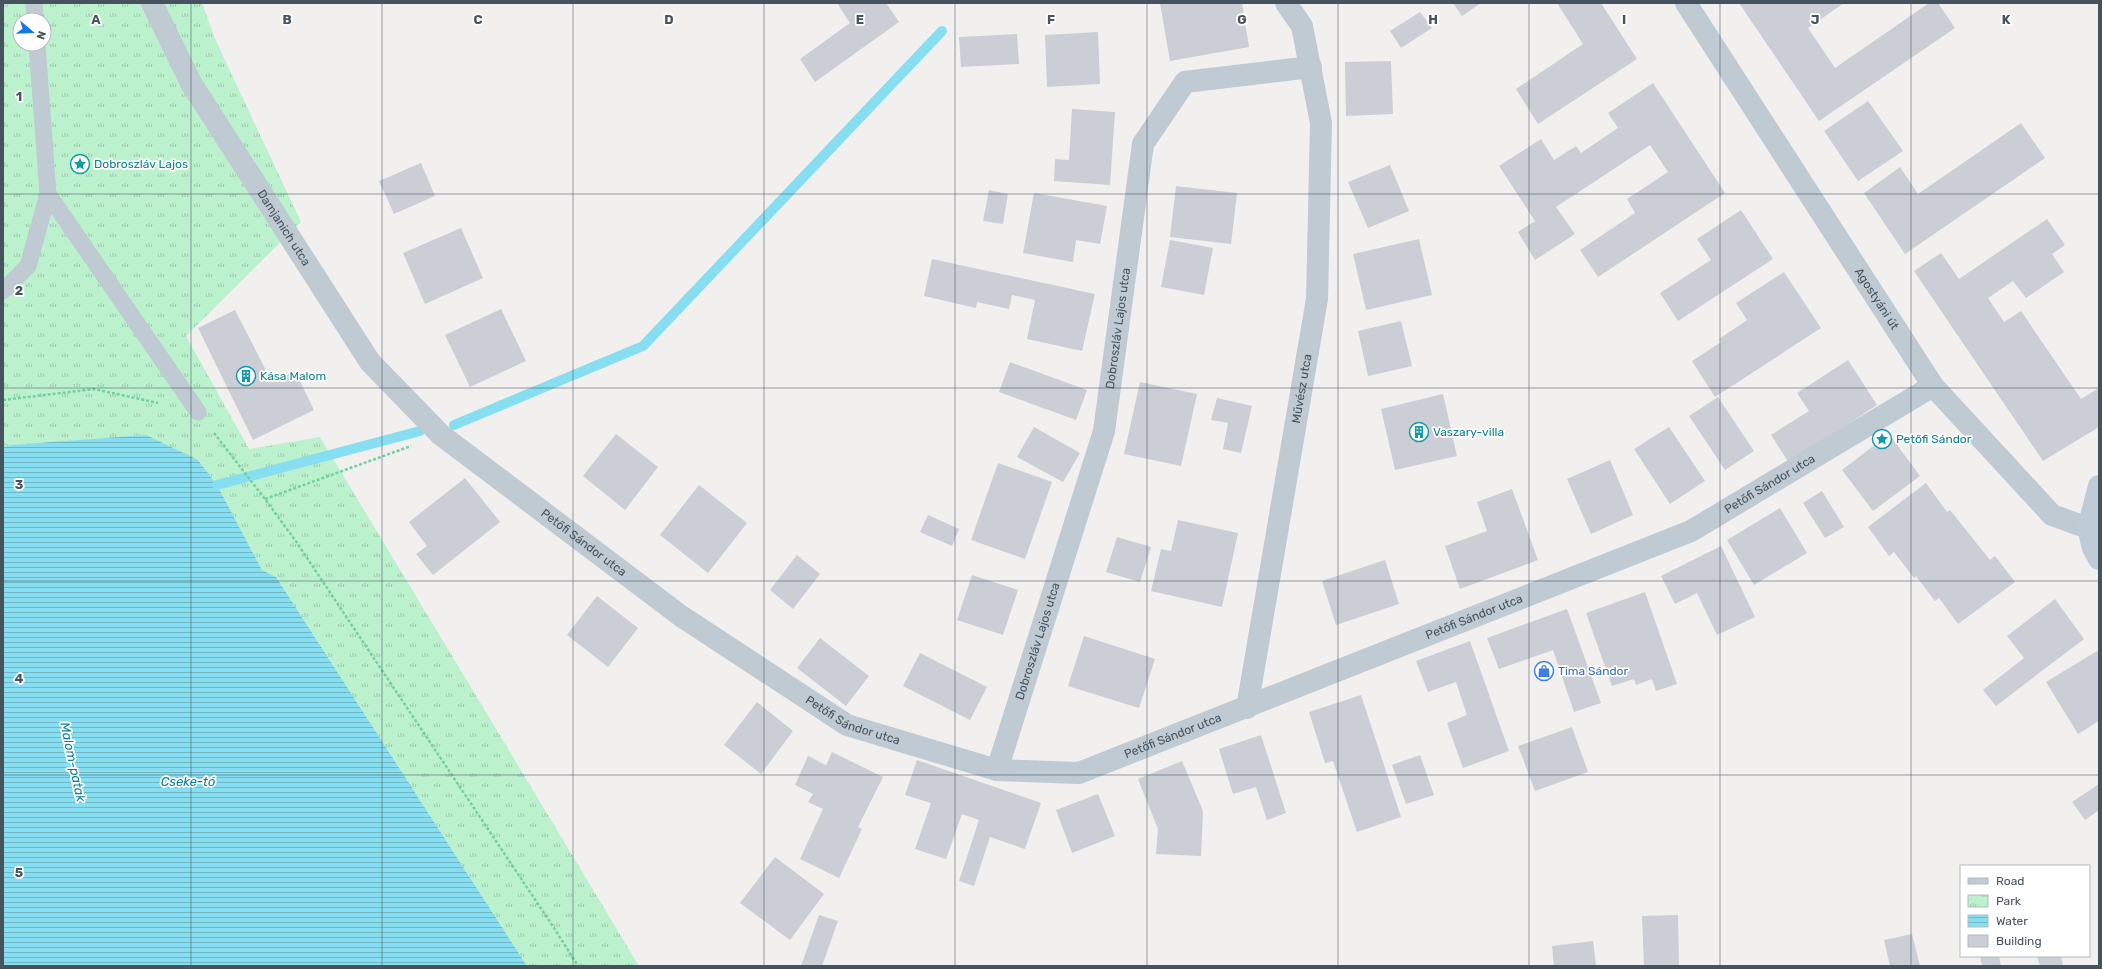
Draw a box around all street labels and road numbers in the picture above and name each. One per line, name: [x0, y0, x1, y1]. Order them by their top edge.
street label: Damjanich utca: [254, 187, 313, 268]
street label: Agostyáni út: [1852, 265, 1902, 333]
street label: Dobroszláv Lajos utca: [1103, 267, 1133, 390]
street label: Művész utca: [1289, 353, 1314, 424]
street label: Petőfi Sándor utca: [1722, 451, 1818, 516]
street label: Petőfi Sándor utca: [538, 506, 629, 579]
street label: Dobroszláv Lajos utca: [1013, 581, 1063, 702]
street label: Petőfi Sándor utca: [1424, 591, 1525, 642]
street label: Petőfi Sándor utca: [803, 693, 902, 748]
street label: Petőfi Sándor utca: [1122, 710, 1223, 761]

